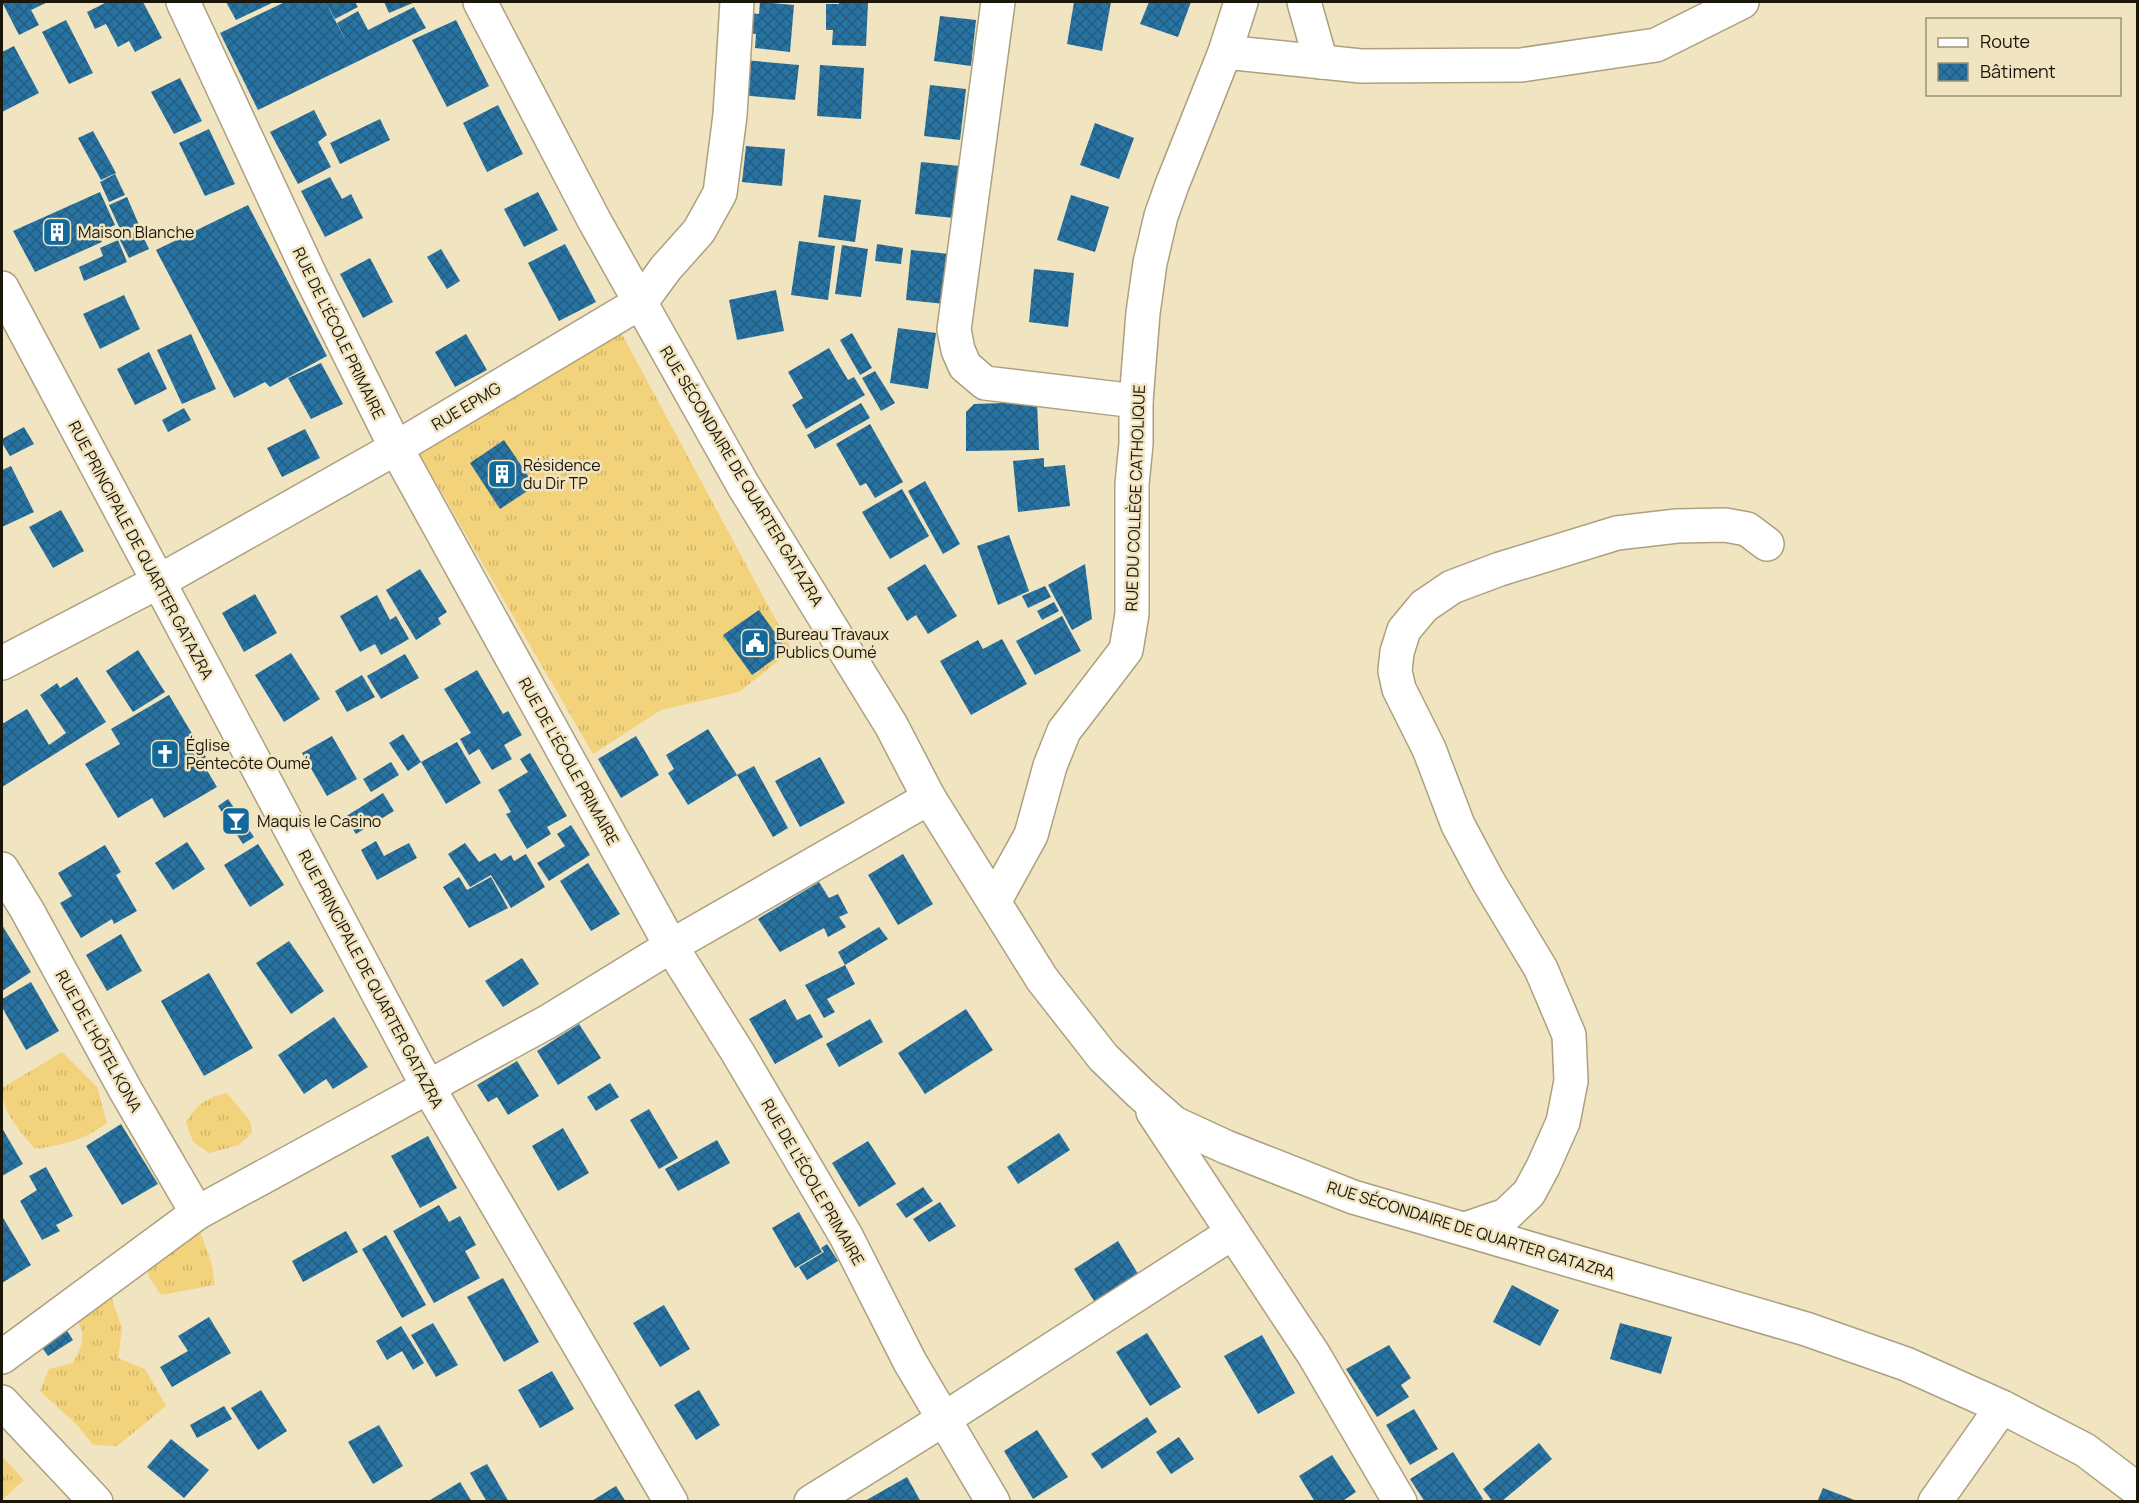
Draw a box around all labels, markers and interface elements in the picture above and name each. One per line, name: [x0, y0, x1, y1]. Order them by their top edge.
legend: [1926, 18, 2121, 96]
text: Route: [1980, 29, 2030, 53]
text: Bâtiment: [1980, 59, 2056, 83]
building icon: Maison Blanche: [41, 216, 73, 248]
place label: Maison Blanche: [78, 221, 194, 243]
street label: RUE DE L'ÉCOLE PRIMAIRE: [288, 243, 390, 423]
street label: RUE SÉCONDAIRE DE QUARTER GATAZRA: [655, 342, 829, 610]
street label: RUE EPMG: [427, 377, 505, 435]
street label: RUE DU COLLÈGE CATHOLIQUE: [1120, 384, 1150, 612]
street label: RUE PRINCIPALE DE QUARTER GATAZRA: [63, 417, 219, 683]
place label: Résidence du Dir TP: [523, 454, 601, 494]
building icon: Résidence du Dir TP: [486, 458, 518, 490]
place label: Bureau Travaux Publics Oumé: [776, 623, 890, 663]
public building icon: Bureau Travaux Publics Oumé: [739, 627, 771, 659]
street label: RUE DE L'ÉCOLE PRIMAIRE: [514, 673, 624, 849]
place label: Église Pentecôte Oumé: [186, 734, 310, 774]
church icon: Église Pentecôte Oumé: [149, 738, 181, 770]
bar icon: Maquis le Casino: [220, 805, 252, 837]
place label: Maquis le Casino: [257, 810, 381, 832]
street label: RUE PRINCIPALE DE QUARTER GATAZRA: [293, 846, 449, 1112]
street label: RUE DE L'HÔTEL KONA: [51, 966, 147, 1116]
street label: RUE DE L'ÉCOLE PRIMAIRE: [756, 1095, 870, 1269]
street label: RUE SÉCONDAIRE DE QUARTER GATAZRA: [1324, 1176, 1618, 1284]

